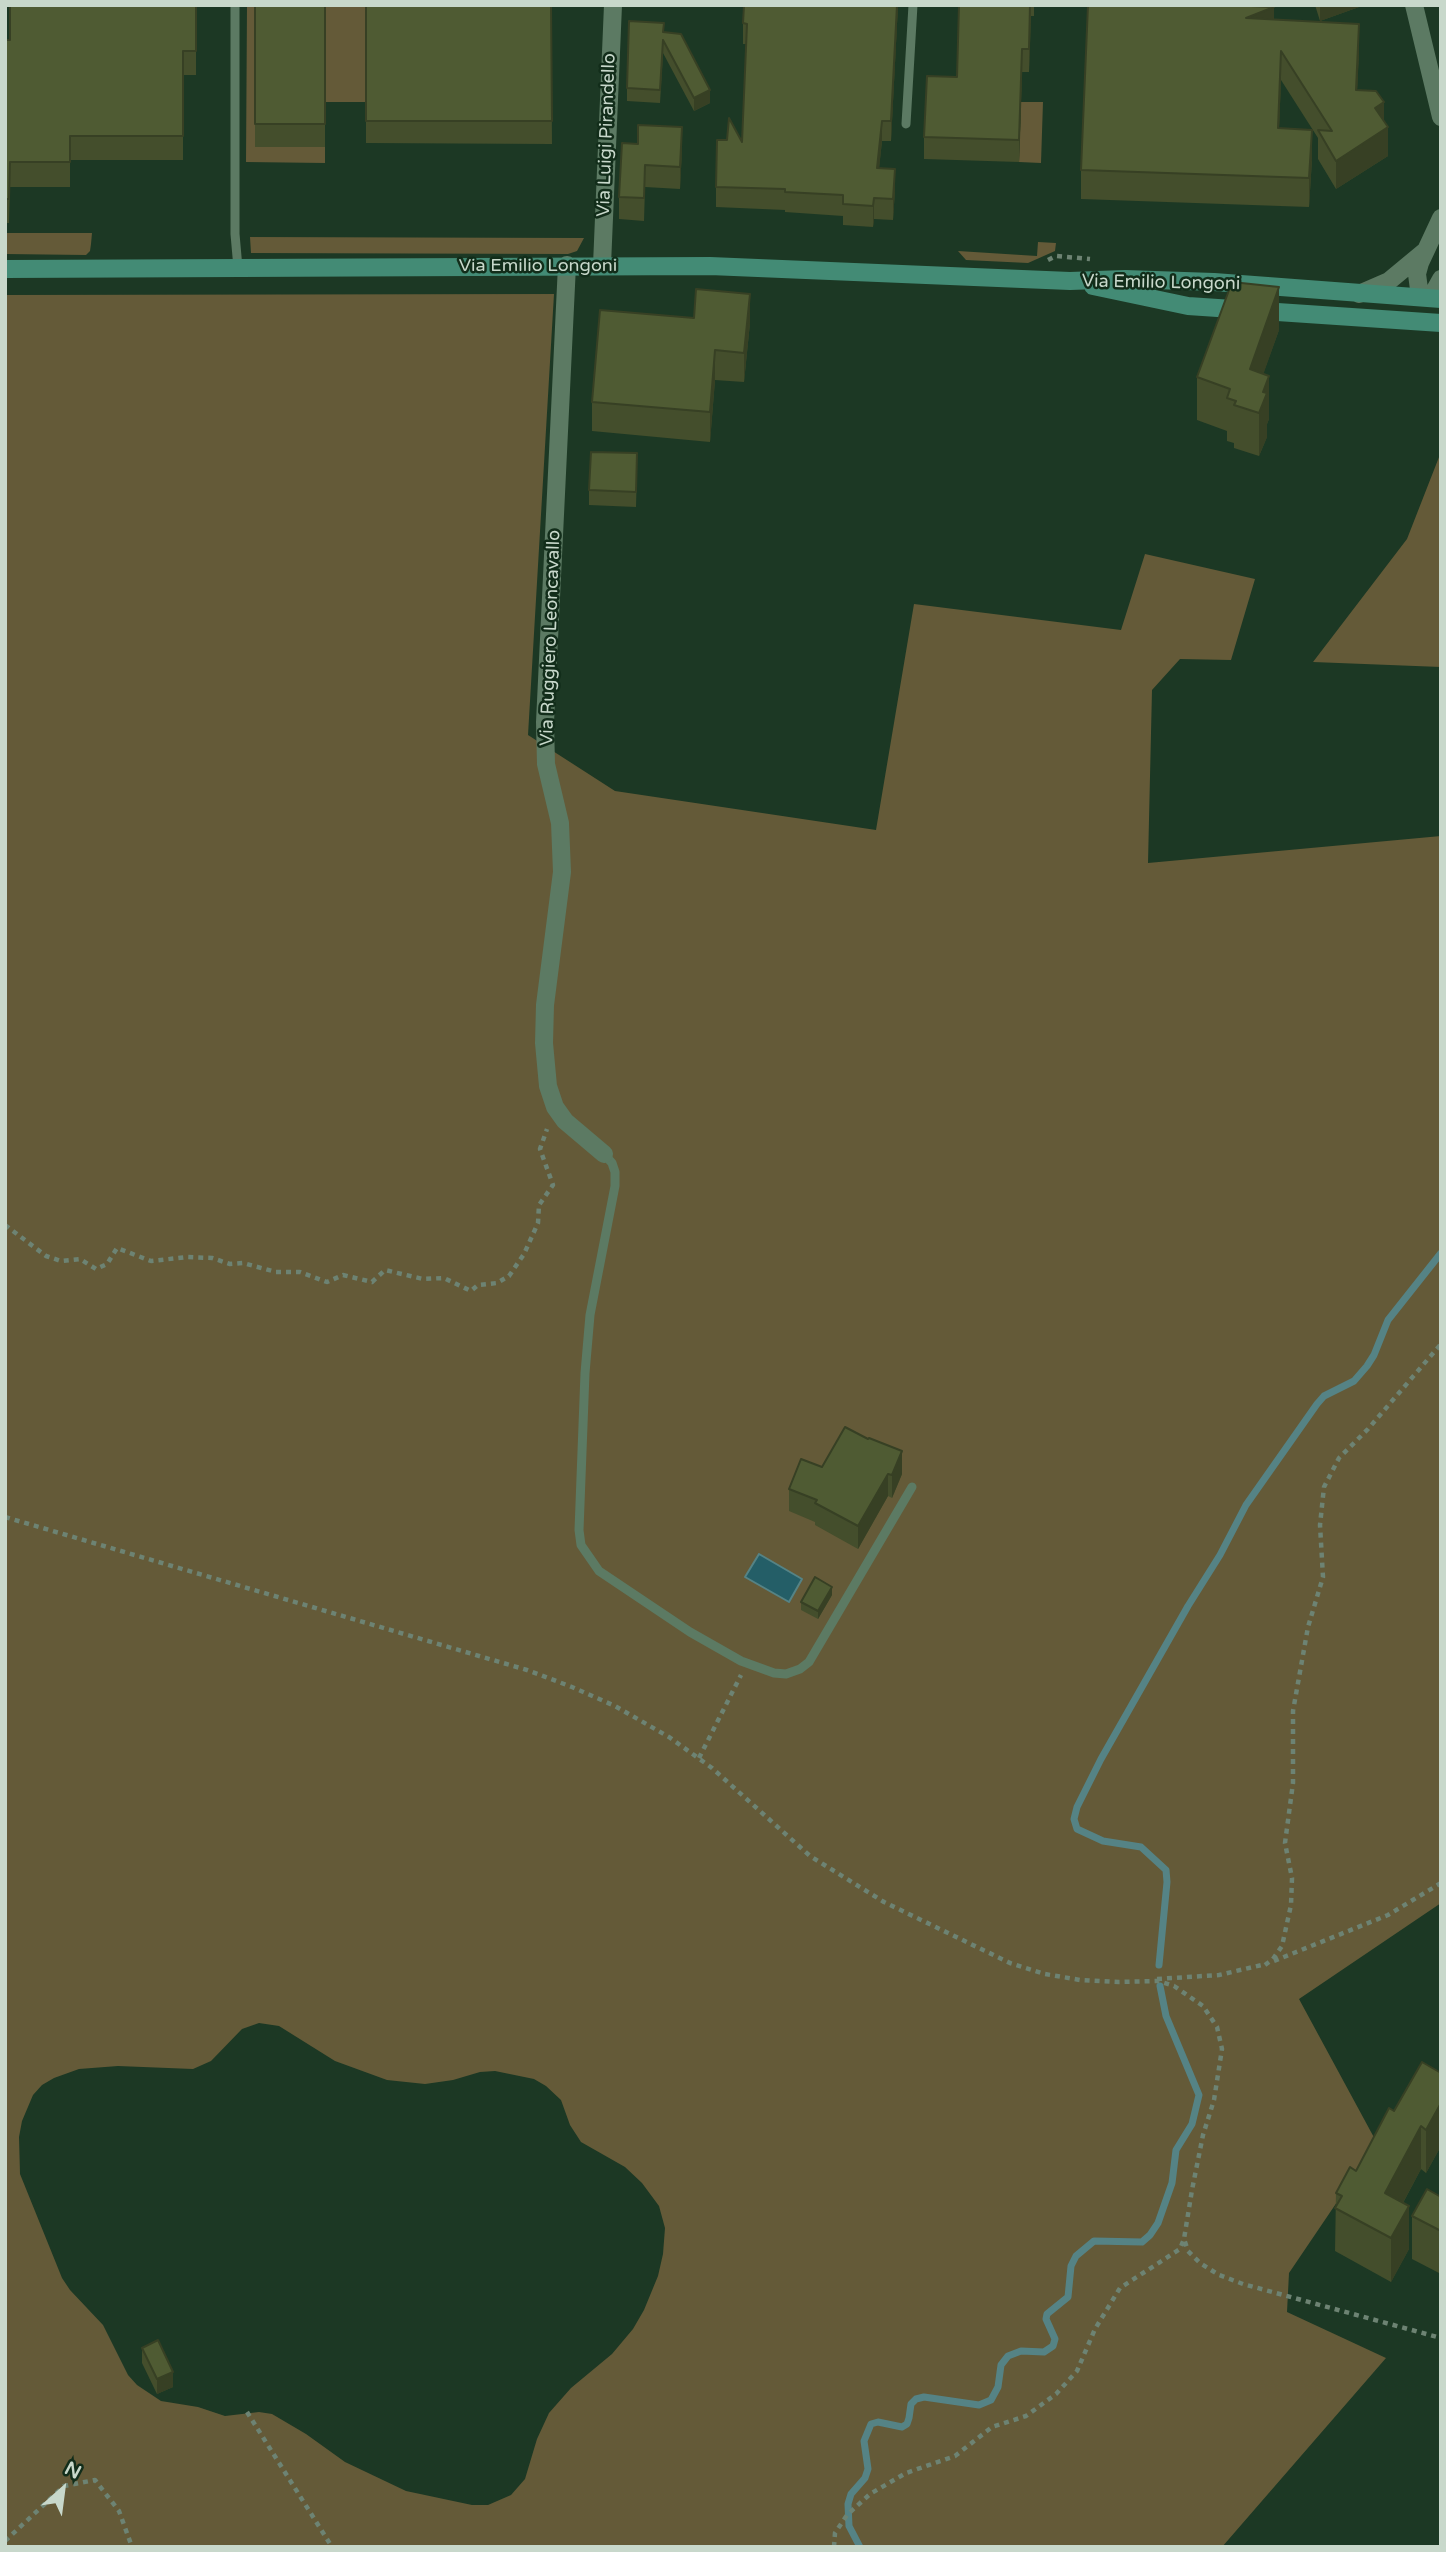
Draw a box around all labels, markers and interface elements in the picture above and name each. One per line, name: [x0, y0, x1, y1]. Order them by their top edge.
street label: Via Luigi Pirandello: [593, 53, 621, 217]
street label: Via Emilio Longoni: [459, 255, 617, 277]
street label: Via Emilio Longoni: [1082, 271, 1240, 295]
street label: Via Ruggiero Leoncavallo: [536, 529, 566, 747]
north arrow: [28, 2454, 98, 2524]
text: N: [61, 2457, 85, 2484]

